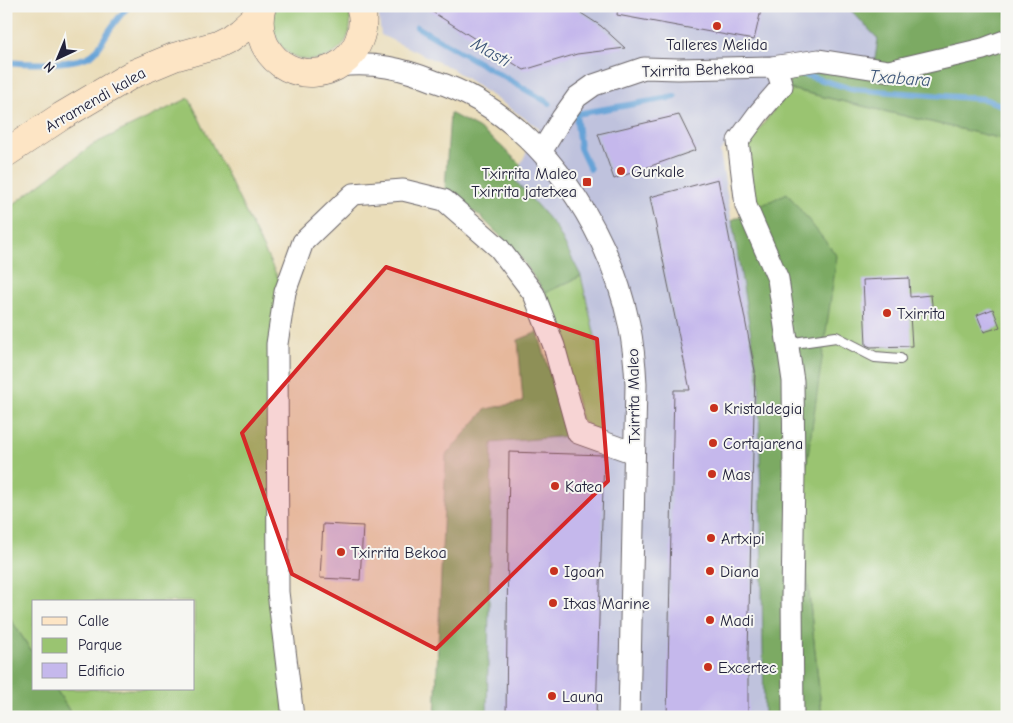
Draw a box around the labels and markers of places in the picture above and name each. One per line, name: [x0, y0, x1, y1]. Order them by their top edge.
marker: Talleres Melida: [711, 20, 723, 32]
place label: Talleres Melida: [666, 36, 768, 54]
place label: Gurkale: [631, 163, 684, 181]
place label: Txirrita Maleo Txirrita jatetxea: [471, 165, 577, 201]
marker: Gurkale: [615, 165, 627, 177]
marker: Txirrita Maleo Txirrita jatetxea: [581, 176, 593, 188]
place label: Txirrita: [897, 305, 945, 323]
marker: Txirrita: [881, 307, 893, 319]
place label: Kristaldegia: [724, 400, 802, 418]
marker: Kristaldegia: [708, 402, 720, 414]
place label: Cortajarena: [723, 435, 803, 453]
marker: Cortajarena: [707, 437, 719, 449]
place label: Mas: [722, 466, 751, 484]
marker: Mas: [706, 468, 718, 480]
place label: Katea: [565, 478, 603, 496]
marker: Katea: [549, 480, 561, 492]
place label: Artxipi: [721, 530, 765, 548]
marker: Artxipi: [705, 532, 717, 544]
place label: Txirrita Bekoa: [351, 544, 447, 562]
marker: Txirrita Bekoa: [335, 546, 347, 558]
place label: Igoan: [564, 563, 604, 581]
place label: Diana: [720, 563, 759, 581]
marker: Igoan: [548, 565, 560, 577]
marker: Diana: [704, 565, 716, 577]
place label: Itxas Marine: [563, 595, 650, 613]
marker: Itxas Marine: [547, 597, 559, 609]
place label: Madi: [720, 612, 754, 630]
marker: Madi: [704, 614, 716, 626]
place label: Excertec: [718, 659, 777, 677]
marker: Excertec: [702, 661, 714, 673]
place label: Launa: [562, 688, 603, 706]
marker: Launa: [546, 690, 558, 702]

